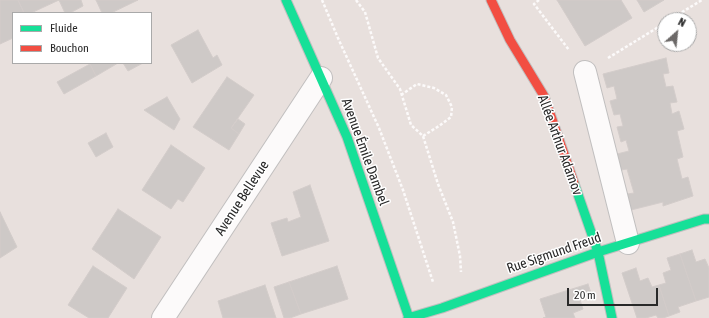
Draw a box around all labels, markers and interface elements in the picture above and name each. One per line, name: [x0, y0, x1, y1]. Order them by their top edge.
legend: [12, 12, 152, 64]
north arrow: [657, 12, 697, 52]
text: N: [676, 15, 688, 29]
text: Fluide: [50, 21, 78, 35]
text: Bouchon: [50, 41, 89, 55]
street label: Allée Arthur Adamov: [534, 93, 586, 197]
street label: Avenue Émile Dambel: [338, 96, 392, 208]
street label: Avenue Bellevue: [212, 157, 272, 239]
street label: Rue Sigmund Freud: [505, 229, 603, 277]
scale bar: [569, 280, 660, 306]
text: 20 m: [574, 288, 596, 302]

